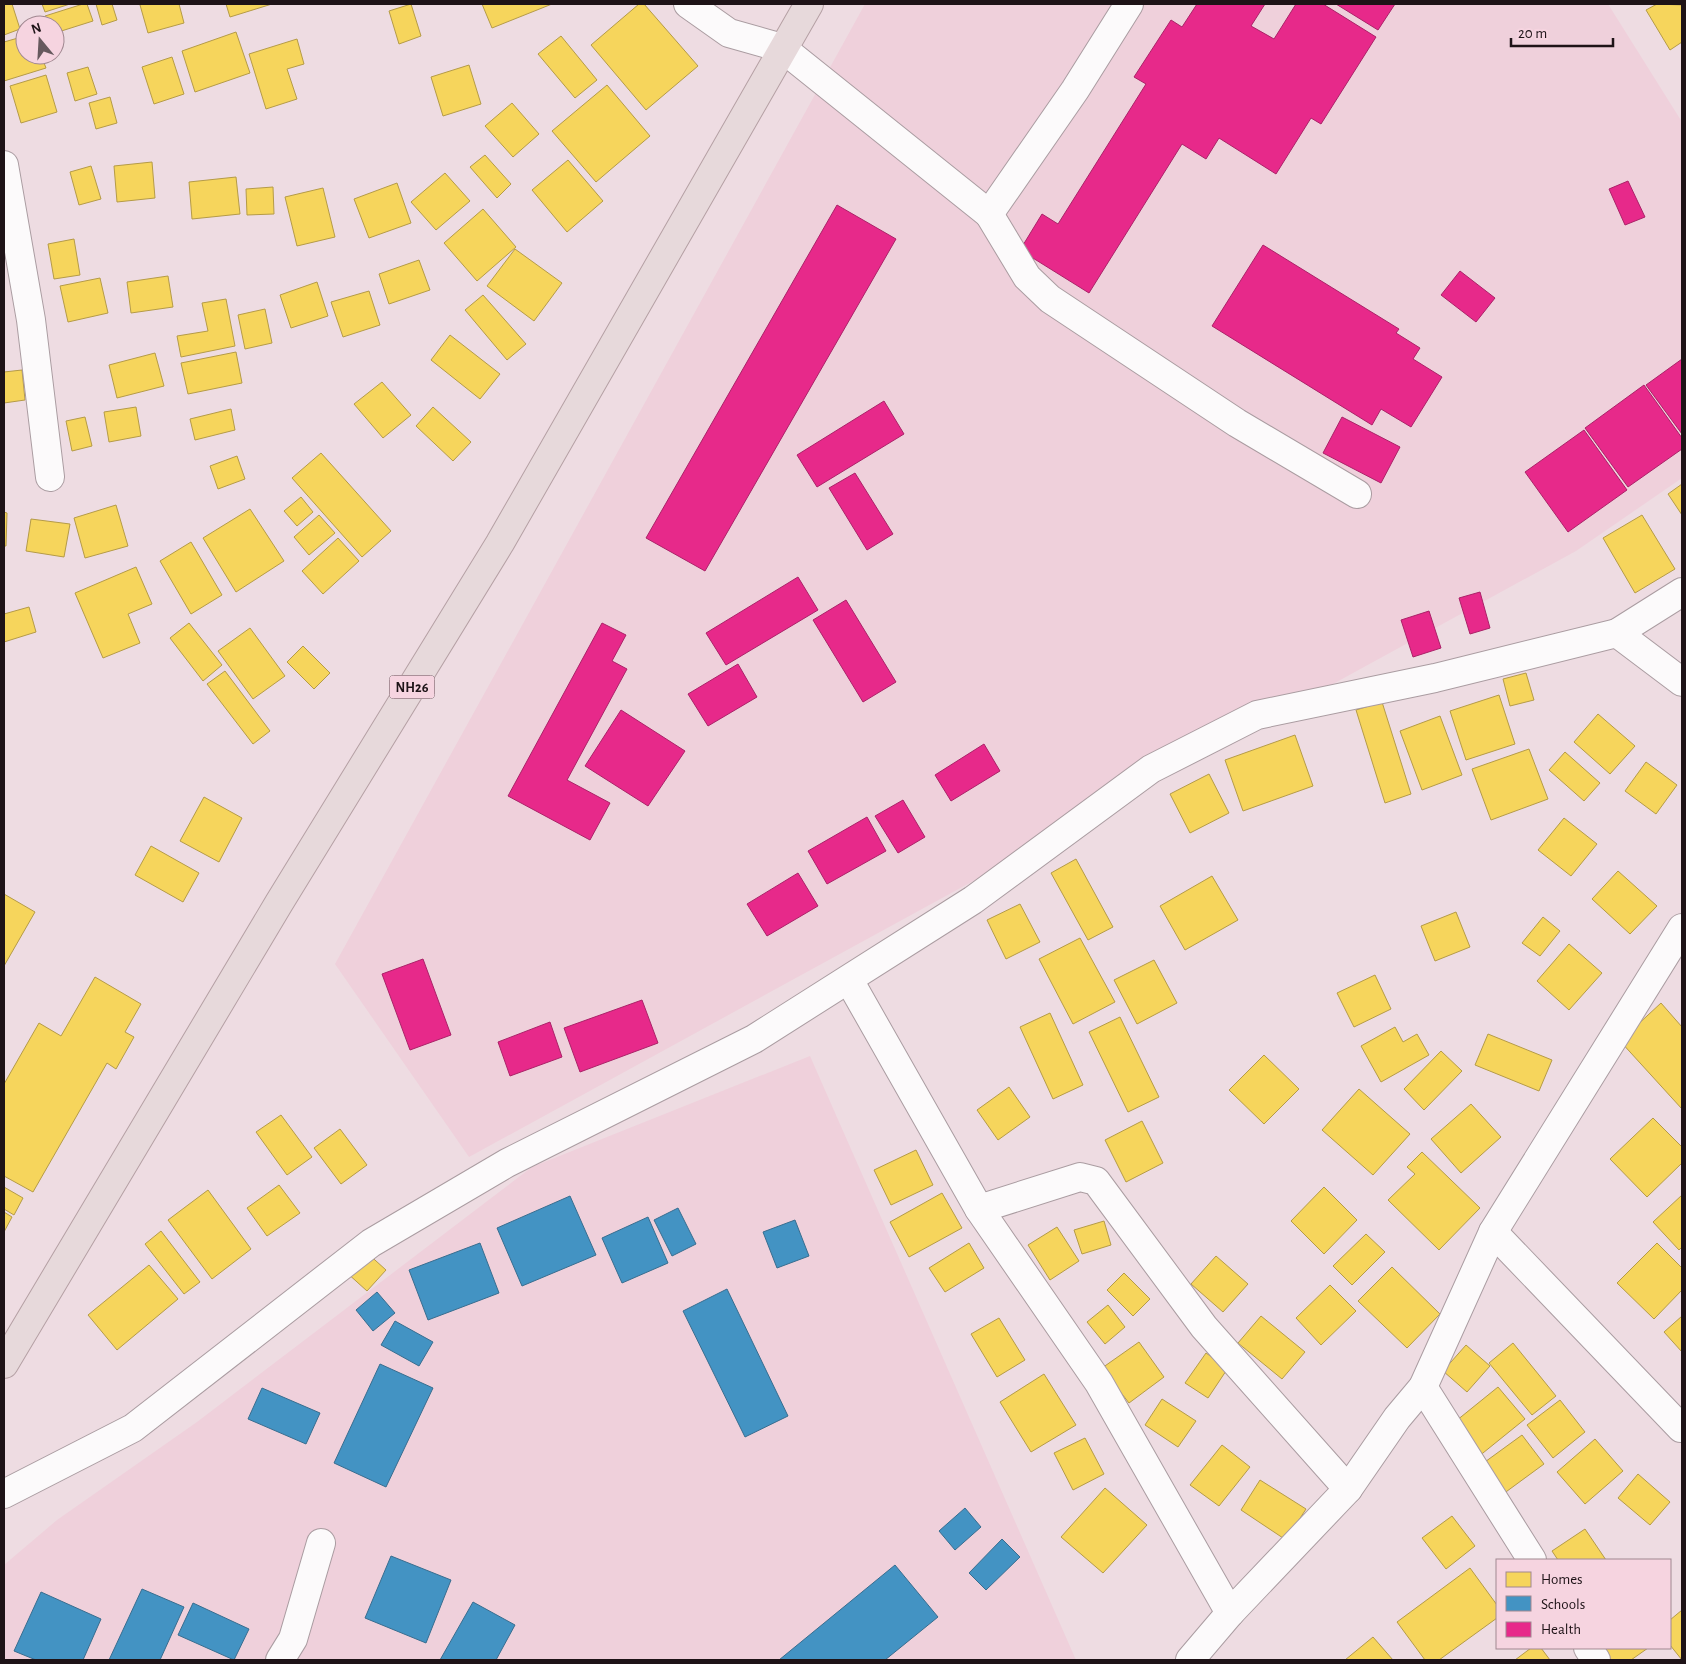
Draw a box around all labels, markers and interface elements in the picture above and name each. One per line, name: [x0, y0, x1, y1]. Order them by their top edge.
north arrow: [15, 15, 65, 65]
scale bar: [1511, 15, 1614, 47]
text: N: [29, 20, 43, 37]
text: 20 m: [1518, 26, 1547, 41]
road number: NH26: [390, 676, 434, 699]
legend: [1496, 1559, 1671, 1649]
text: Homes: [1541, 1572, 1583, 1587]
text: Schools: [1541, 1597, 1585, 1612]
text: Health: [1541, 1622, 1581, 1637]

